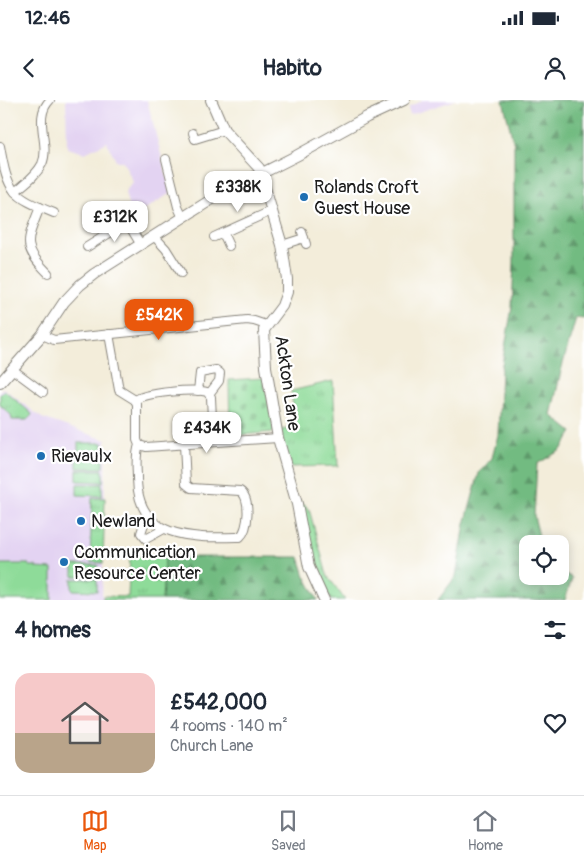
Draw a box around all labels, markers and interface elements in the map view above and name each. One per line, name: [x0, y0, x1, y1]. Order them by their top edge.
text: 12:46: [25, 6, 70, 30]
icon: back: [15, 54, 43, 82]
text: Habito: [262, 54, 322, 82]
icon: person: [541, 54, 569, 82]
pin: £338K: [203, 170, 273, 213]
place label: Rolands Croft Guest House: [314, 176, 419, 220]
text: £338K: [215, 177, 261, 197]
marker: Rolands Croft Guest House: [298, 191, 310, 203]
pin: £312K: [80, 200, 150, 243]
text: £312K: [93, 207, 137, 227]
pin: £542K: [124, 298, 194, 341]
text: £542K: [136, 305, 182, 325]
street label: Ackton Lane: [269, 334, 306, 432]
pin: £434K: [172, 412, 242, 454]
text: £434K: [183, 418, 231, 438]
place label: Rievaulx: [51, 445, 112, 468]
marker: Rievaulx: [35, 450, 47, 462]
place label: Newland: [91, 510, 155, 533]
marker: Newland: [75, 515, 87, 527]
map controls: [519, 535, 569, 585]
button: locate: [519, 535, 569, 585]
place label: Communication Resource Center: [74, 541, 201, 585]
marker: Communication Resource Center: [58, 556, 70, 568]
icon: filters: [541, 616, 569, 644]
text: 4 homes: [15, 617, 91, 644]
text: £542,000: [170, 689, 267, 716]
icon: home: [55, 693, 115, 753]
icon: heart: [541, 709, 569, 737]
text: 4 rooms · 140 m²: [170, 716, 288, 736]
text: Church Lane: [170, 736, 253, 756]
tab: Map: [81, 807, 109, 854]
tab: Saved: [271, 807, 306, 854]
tab: Home: [468, 807, 503, 854]

